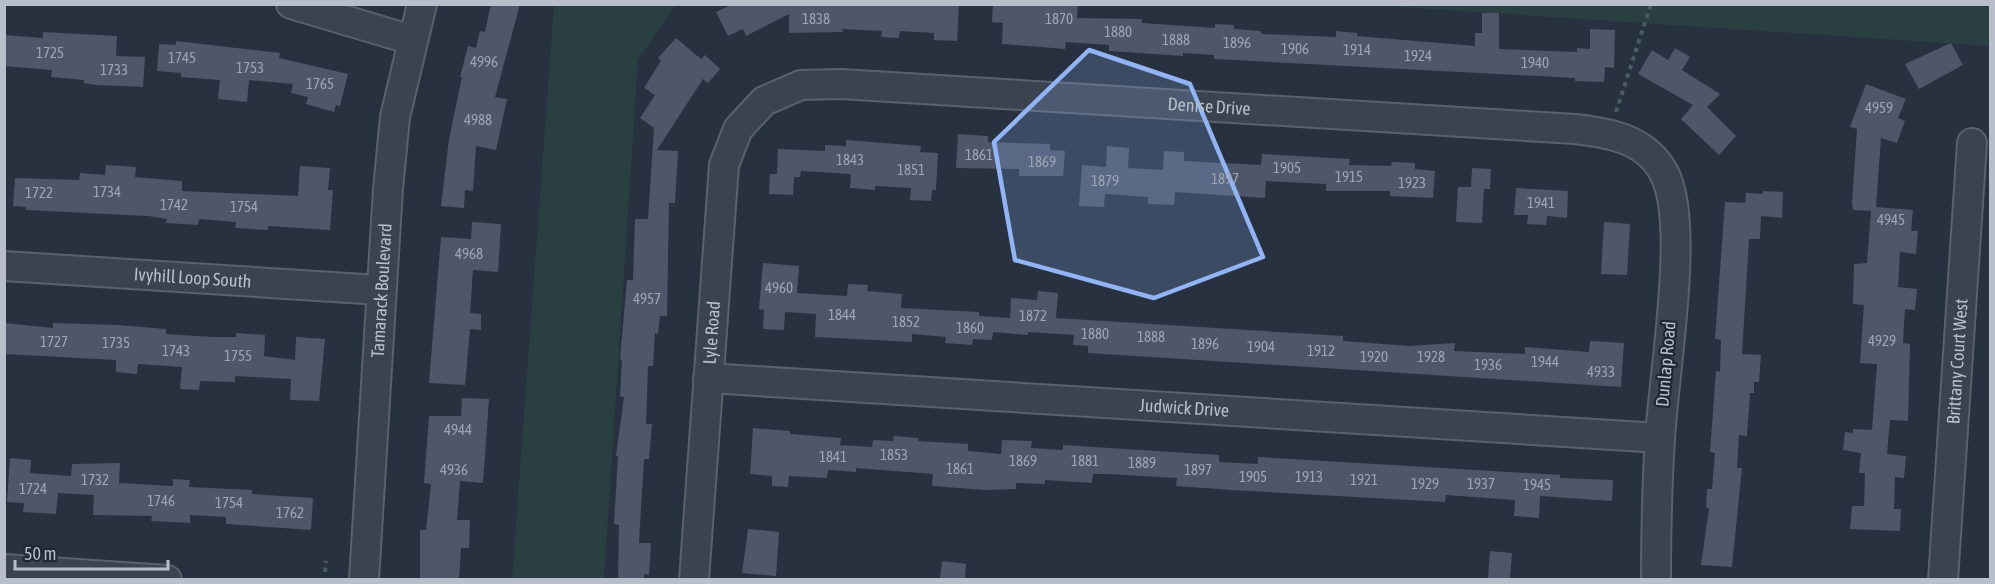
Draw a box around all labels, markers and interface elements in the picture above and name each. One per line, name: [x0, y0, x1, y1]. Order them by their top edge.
house number: 1838: [802, 10, 830, 27]
house number: 1870: [1045, 10, 1073, 27]
house number: 1880: [1104, 23, 1132, 40]
house number: 1888: [1162, 31, 1190, 48]
house number: 1896: [1223, 34, 1251, 51]
house number: 1906: [1281, 40, 1309, 57]
house number: 1914: [1343, 41, 1371, 58]
house number: 1725: [36, 44, 64, 61]
house number: 1924: [1404, 47, 1432, 64]
house number: 1745: [168, 49, 196, 66]
house number: 4996: [470, 53, 498, 70]
house number: 1940: [1521, 54, 1549, 71]
house number: 1753: [236, 59, 264, 76]
house number: 1733: [100, 61, 128, 78]
house number: 1765: [306, 75, 334, 92]
street label: Denise Drive: [1167, 93, 1251, 119]
house number: 4959: [1865, 99, 1893, 116]
house number: 4988: [464, 111, 492, 128]
house number: 1861: [965, 146, 993, 163]
house number: 1843: [836, 151, 864, 168]
house number: 1869: [1028, 153, 1056, 170]
house number: 1905: [1273, 159, 1301, 176]
house number: 1851: [897, 161, 925, 178]
house number: 1915: [1335, 168, 1363, 185]
house number: 1897: [1211, 170, 1239, 187]
house number: 1879: [1091, 172, 1119, 189]
house number: 1923: [1398, 174, 1426, 191]
house number: 1734: [93, 183, 121, 200]
house number: 1722: [25, 184, 53, 201]
house number: 1941: [1527, 194, 1555, 211]
house number: 1742: [160, 196, 188, 213]
house number: 1754: [230, 198, 258, 215]
house number: 4945: [1877, 211, 1905, 228]
street label: Tamarack Boulevard: [367, 223, 396, 358]
house number: 4968: [455, 245, 483, 262]
street label: Ivyhill Loop South: [133, 263, 252, 292]
house number: 4960: [765, 279, 793, 296]
house number: 4957: [633, 290, 661, 307]
street label: Brittany Court West: [1942, 298, 1972, 425]
street label: Lyle Road: [699, 300, 724, 365]
house number: 1844: [828, 306, 856, 323]
house number: 1872: [1019, 307, 1047, 324]
house number: 1852: [892, 313, 920, 330]
house number: 1860: [956, 319, 984, 336]
street label: Dunlap Road: [1651, 320, 1680, 408]
house number: 1880: [1081, 325, 1109, 342]
house number: 1888: [1137, 328, 1165, 345]
house number: 4929: [1868, 332, 1896, 349]
house number: 1727: [40, 333, 68, 350]
house number: 1735: [102, 334, 130, 351]
house number: 1896: [1191, 335, 1219, 352]
house number: 1904: [1247, 338, 1275, 355]
house number: 1743: [162, 342, 190, 359]
house number: 1912: [1307, 342, 1335, 359]
house number: 1755: [224, 347, 252, 364]
house number: 1920: [1360, 348, 1388, 365]
house number: 1928: [1417, 348, 1445, 365]
house number: 1944: [1531, 353, 1559, 370]
house number: 1936: [1474, 356, 1502, 373]
house number: 4933: [1587, 363, 1615, 380]
street label: Judwick Drive: [1139, 394, 1230, 421]
house number: 4944: [444, 421, 472, 438]
house number: 1853: [880, 446, 908, 463]
house number: 1841: [819, 448, 847, 465]
house number: 1869: [1009, 452, 1037, 469]
house number: 1881: [1071, 452, 1099, 469]
house number: 1889: [1128, 454, 1156, 471]
house number: 1861: [946, 460, 974, 477]
house number: 4936: [440, 461, 468, 478]
house number: 1897: [1184, 461, 1212, 478]
house number: 1905: [1239, 468, 1267, 485]
house number: 1913: [1295, 468, 1323, 485]
house number: 1732: [81, 471, 109, 488]
house number: 1921: [1350, 471, 1378, 488]
house number: 1929: [1411, 475, 1439, 492]
house number: 1937: [1467, 475, 1495, 492]
house number: 1945: [1523, 476, 1551, 493]
house number: 1724: [19, 480, 47, 497]
house number: 1746: [147, 492, 175, 509]
house number: 1754: [215, 494, 243, 511]
house number: 1762: [276, 504, 304, 521]
scale bar: [15, 533, 168, 571]
text: 50 m: [24, 543, 56, 564]

